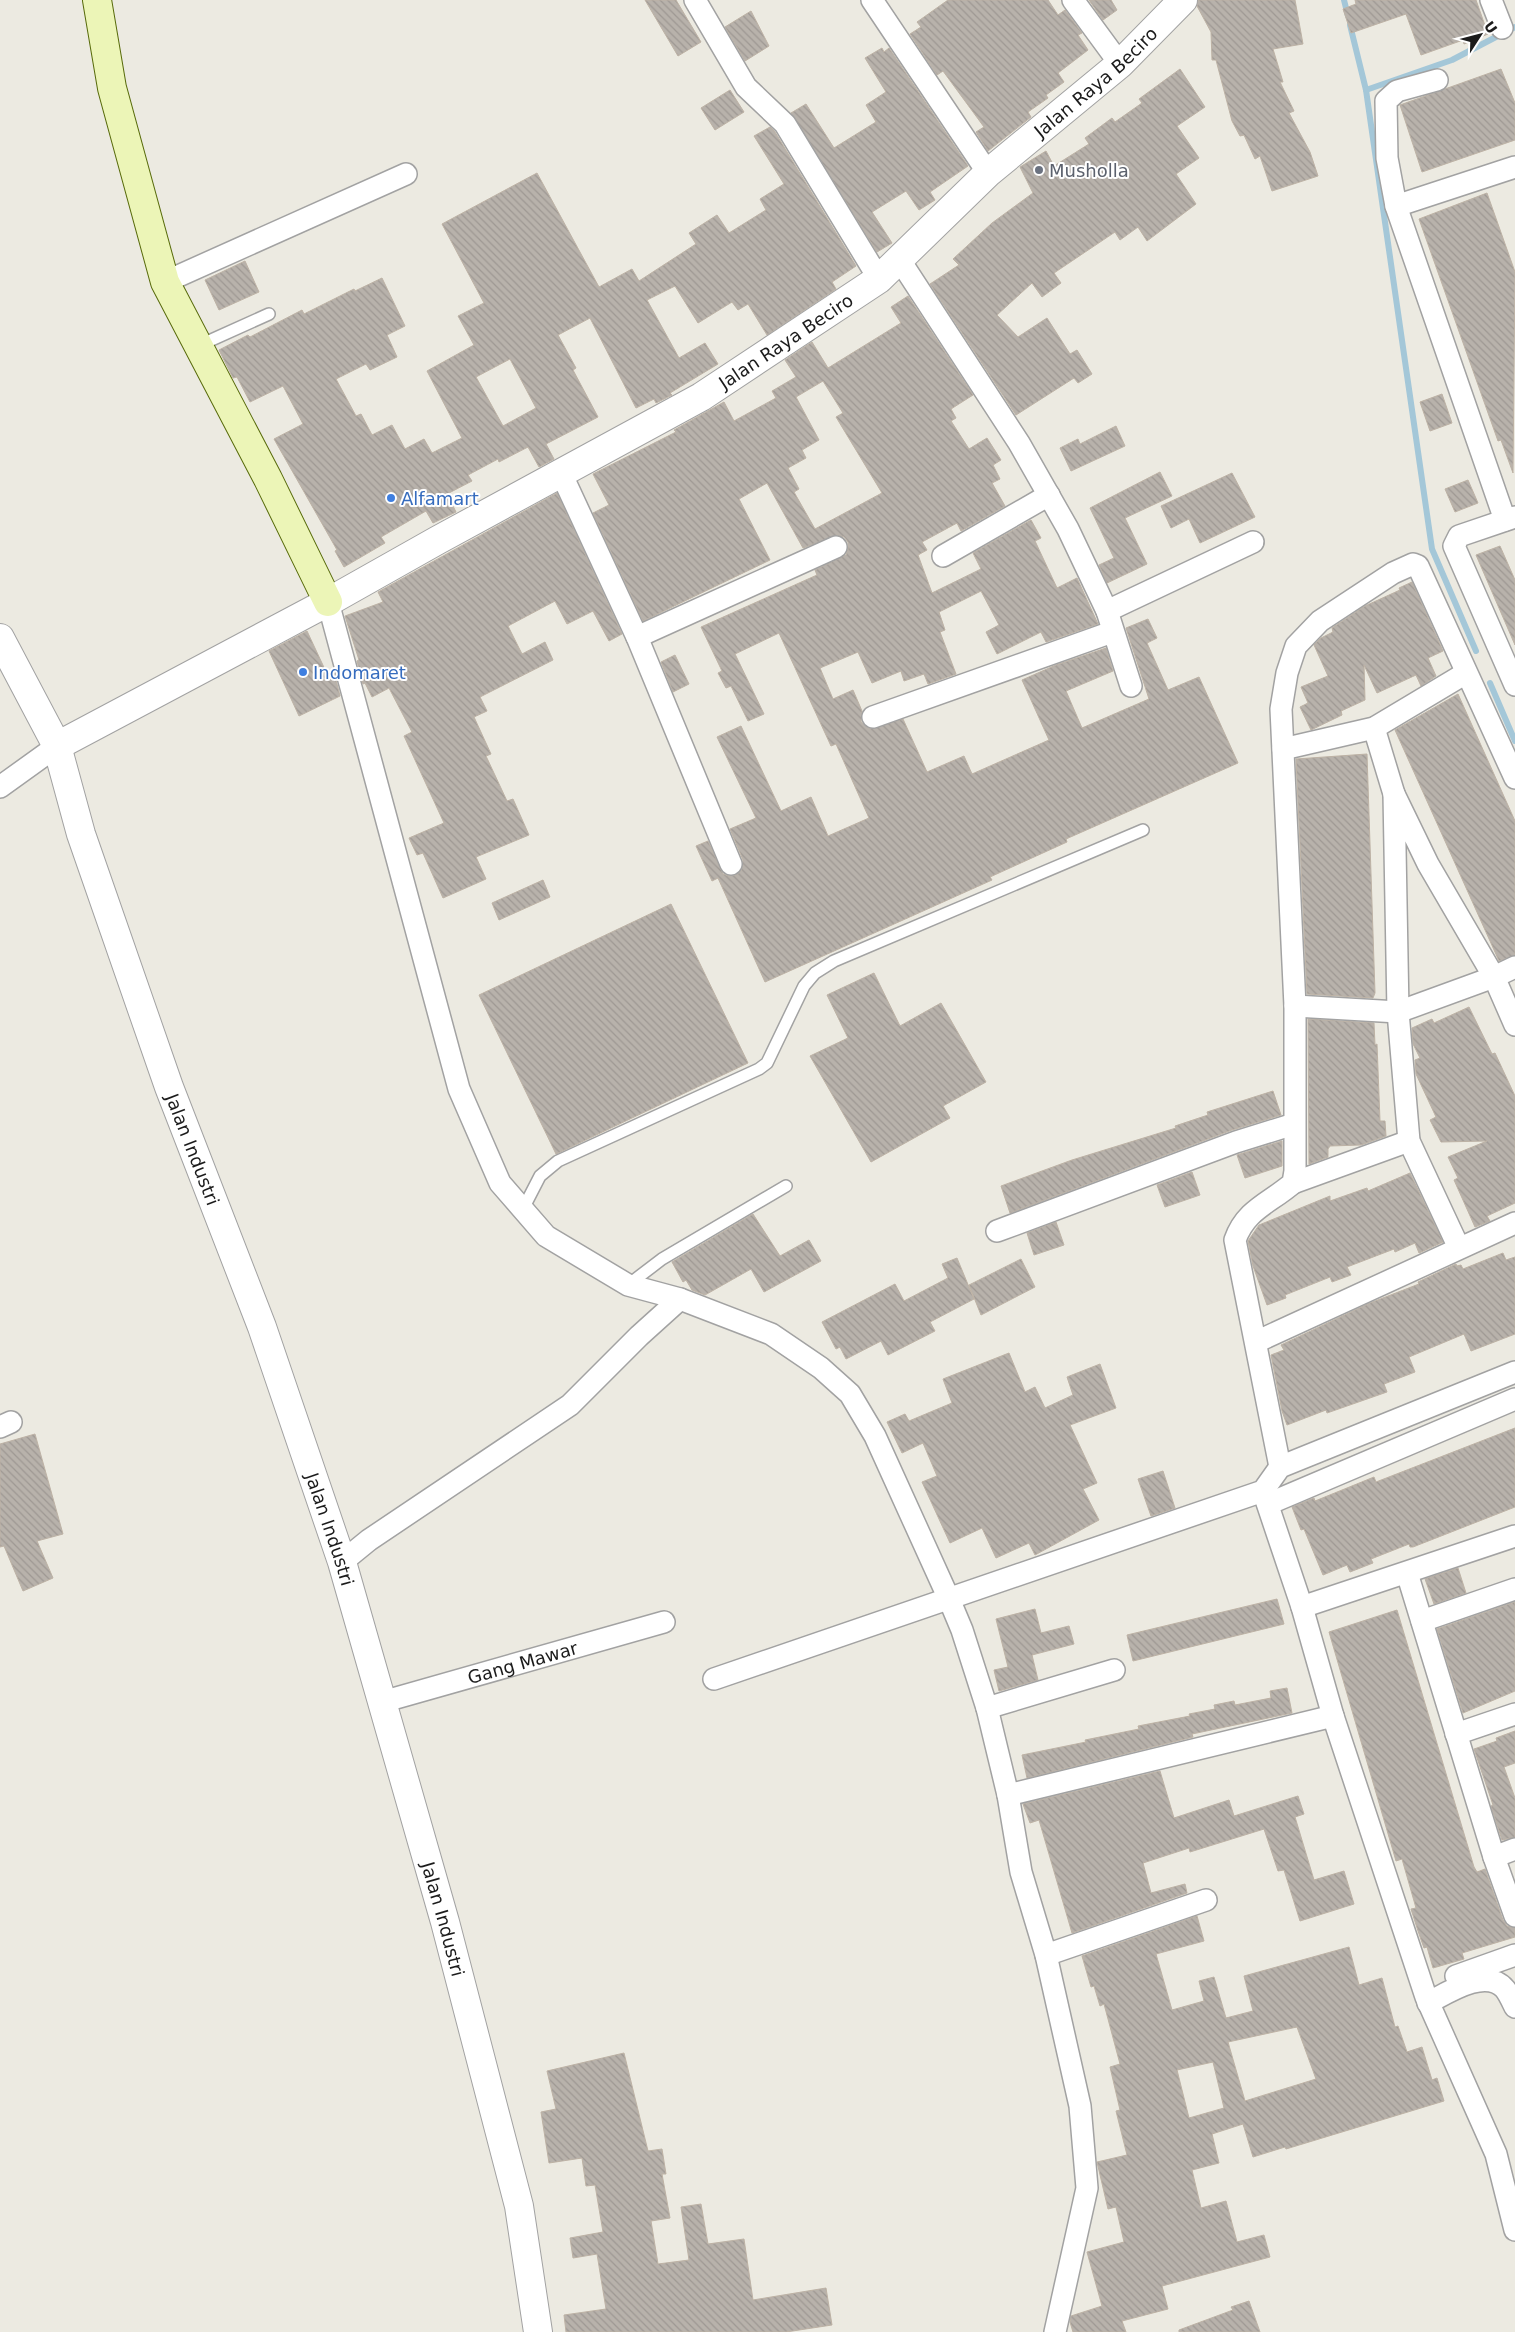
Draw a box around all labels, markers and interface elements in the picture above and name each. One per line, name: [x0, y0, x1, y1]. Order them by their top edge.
north arrow: [1455, 10, 1505, 60]
text: U: [1481, 18, 1500, 37]
street label: Jalan Raya Beciro: [1029, 22, 1161, 142]
place label: Musholla: [1049, 160, 1129, 181]
marker: Musholla: [1033, 164, 1045, 176]
street label: Jalan Raya Beciro: [714, 289, 857, 393]
place label: Alfamart: [401, 488, 479, 509]
marker: Alfamart: [385, 492, 397, 504]
place label: Indomaret: [313, 662, 406, 683]
marker: Indomaret: [297, 666, 309, 678]
street label: Jalan Industri: [162, 1090, 224, 1208]
street label: Jalan Industri: [301, 1469, 359, 1588]
street label: Gang Mawar: [465, 1636, 580, 1688]
street label: Jalan Industri: [417, 1858, 469, 1979]

